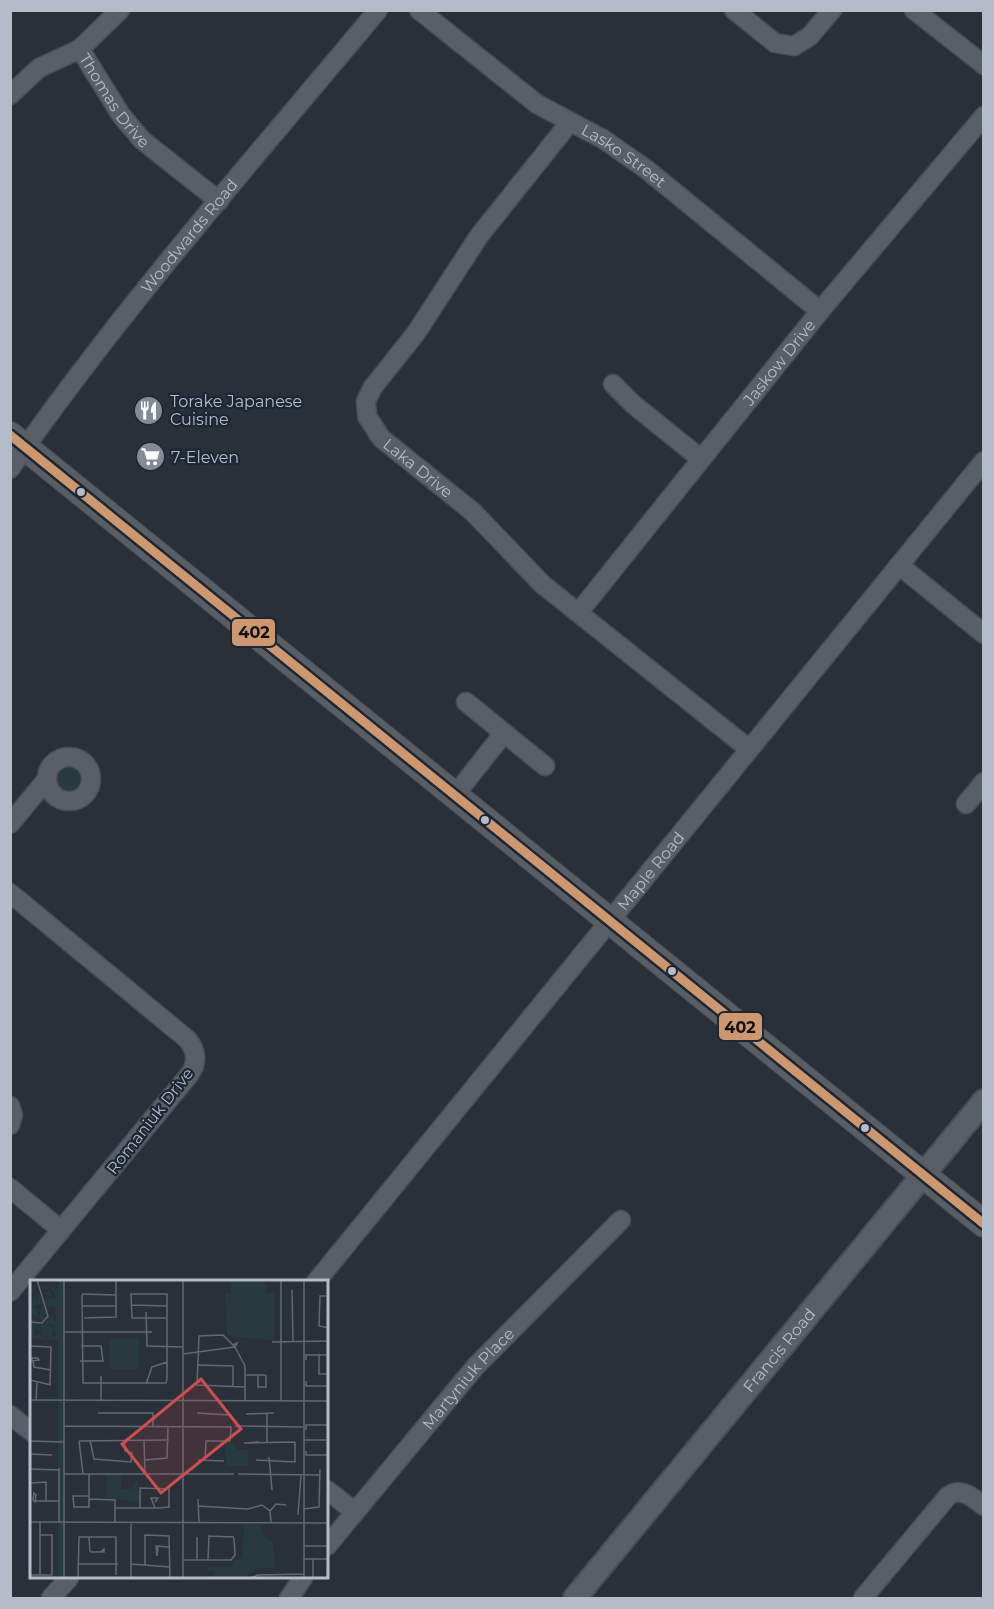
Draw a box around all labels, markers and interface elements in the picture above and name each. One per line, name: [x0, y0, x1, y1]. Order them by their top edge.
street label: Thomas Drive: [76, 50, 153, 152]
street label: Lasko Street: [578, 120, 670, 191]
street label: Woodwards Road: [137, 175, 241, 297]
street label: Jaskow Drive: [738, 315, 819, 410]
place label: Torake Japanese Cuisine: [170, 392, 302, 429]
restaurant icon: Torake Japanese Cuisine: [133, 394, 165, 426]
street label: Laka Drive: [380, 434, 457, 502]
supermarket icon: 7-Eleven: [134, 441, 166, 473]
place label: 7-Eleven: [171, 448, 239, 467]
unlabelled marker: [75, 486, 87, 498]
line badge: 402: [231, 618, 276, 647]
text: 402: [238, 623, 270, 642]
unlabelled marker: [479, 814, 491, 826]
street label: Maple Road: [613, 828, 688, 914]
unlabelled marker: [666, 965, 678, 977]
line badge: 402: [718, 1012, 763, 1041]
text: 402: [724, 1018, 756, 1037]
street label: Romaniuk Drive: [103, 1064, 197, 1178]
unlabelled marker: [859, 1122, 871, 1134]
inset map: [30, 1280, 328, 1579]
street label: Francis Road: [739, 1304, 819, 1396]
street label: Martyniuk Place: [418, 1324, 518, 1433]

